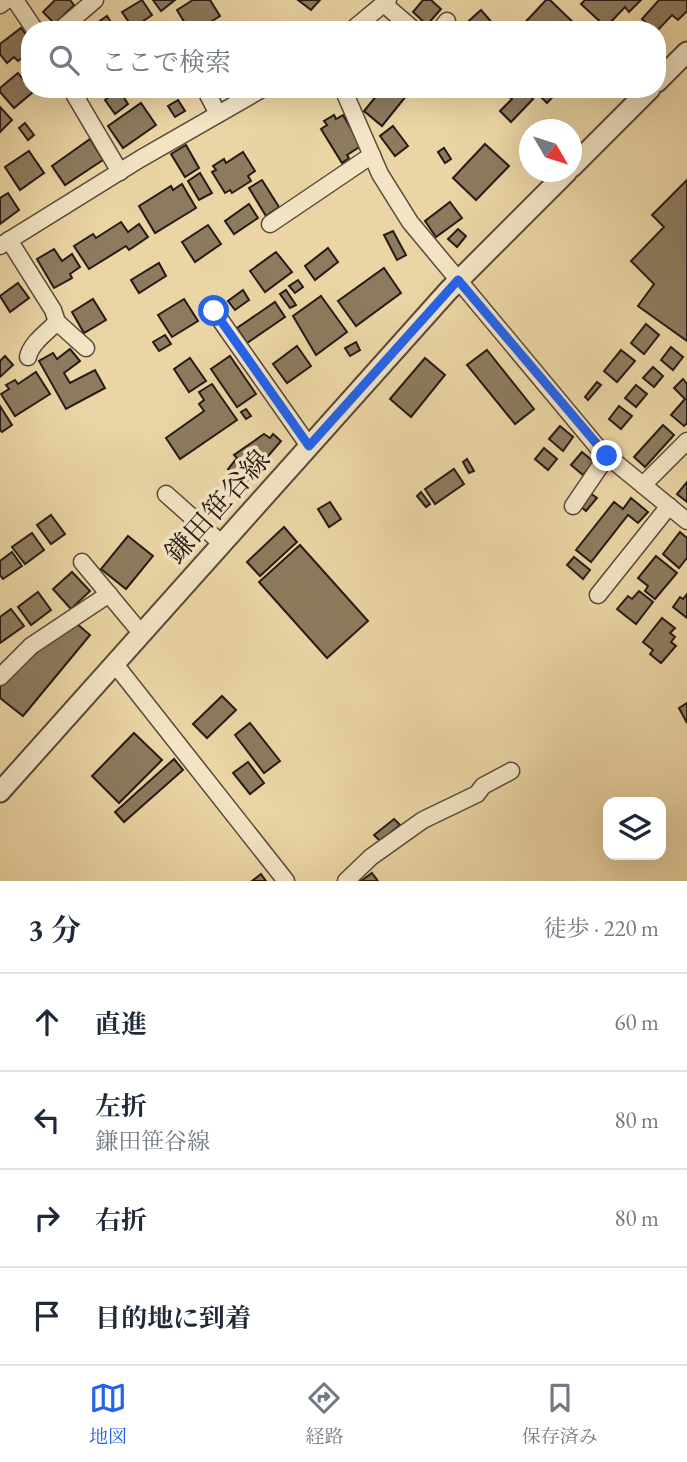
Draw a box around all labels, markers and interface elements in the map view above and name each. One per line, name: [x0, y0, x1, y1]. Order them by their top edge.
search box: [21, 21, 666, 98]
icon: search: [45, 41, 83, 79]
text: ここで検索: [101, 45, 231, 79]
north arrow: [519, 119, 582, 182]
route start: [198, 295, 229, 326]
route end: [591, 440, 622, 471]
street label: 鎌田笹谷線: [157, 442, 277, 570]
map controls: [603, 797, 666, 860]
button: layers: [603, 797, 666, 860]
text: 3 分: [28, 910, 81, 949]
text: 徒歩 · 220 m: [544, 913, 659, 943]
icon: ahead: [28, 1003, 66, 1041]
text: 直進: [95, 1007, 147, 1041]
text: 60 m: [614, 1007, 659, 1037]
text: 左折: [95, 1089, 147, 1123]
icon: left: [28, 1101, 66, 1139]
text: 80 m: [614, 1105, 659, 1135]
text: 鎌田笹谷線: [95, 1126, 210, 1156]
icon: right: [28, 1199, 66, 1237]
text: 右折: [95, 1203, 147, 1237]
text: 80 m: [614, 1203, 659, 1233]
icon: arrive: [28, 1297, 66, 1335]
text: 目的地に到着: [95, 1301, 251, 1335]
tab: 地図: [89, 1379, 127, 1449]
tab: 経路: [305, 1379, 344, 1449]
tab: 保存済み: [522, 1379, 598, 1449]

